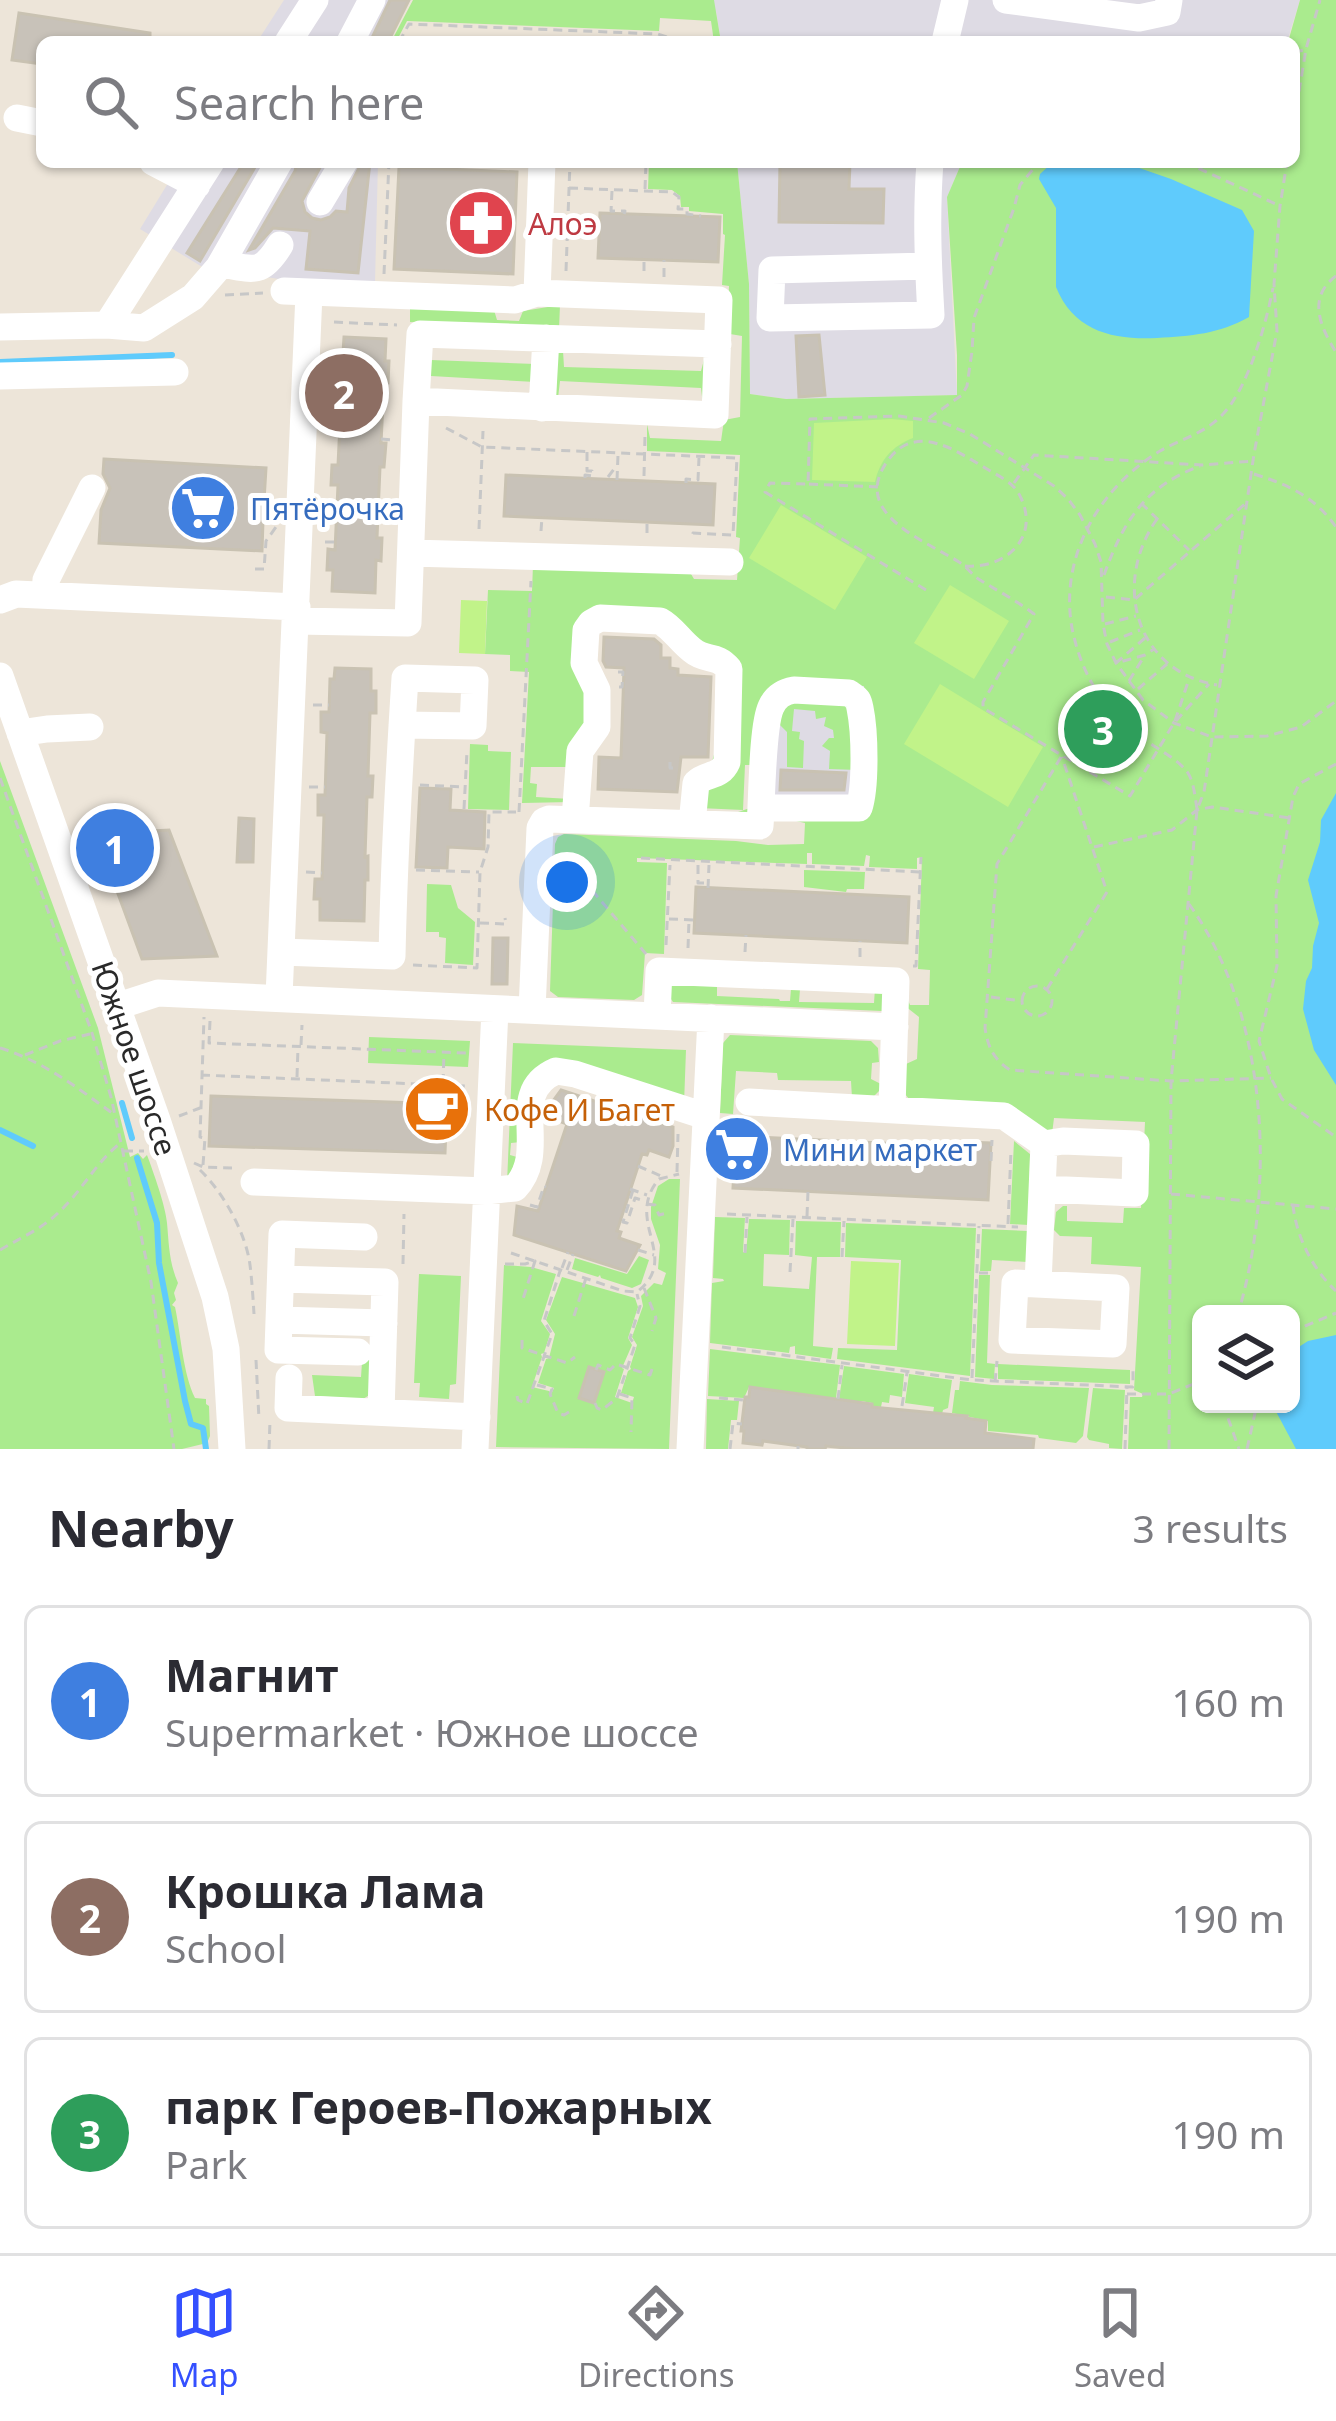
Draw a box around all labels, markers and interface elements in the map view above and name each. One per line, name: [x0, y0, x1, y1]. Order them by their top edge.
search box: [36, 36, 1300, 168]
icon: search: [78, 69, 144, 135]
text: Search here: [174, 72, 424, 133]
pharmacy icon: Алоэ: [446, 188, 516, 258]
place label: Алоэ: [528, 203, 597, 244]
pin: 2: [305, 348, 383, 438]
supermarket icon: Пятёрочка: [168, 473, 238, 543]
place label: Пятёрочка: [250, 488, 405, 529]
pin: 3: [1064, 684, 1142, 774]
pin: 1: [76, 803, 154, 893]
your location: [537, 852, 597, 912]
street label: Южное шоссе: [83, 955, 187, 1161]
cafe icon: Кофе И Багет: [402, 1074, 472, 1144]
place label: Кофе И Багет: [484, 1089, 675, 1130]
supermarket icon: Мини маркет: [702, 1114, 772, 1184]
place label: Мини маркет: [783, 1129, 977, 1170]
map controls: [1192, 1305, 1300, 1413]
button: layers: [1192, 1305, 1300, 1413]
text: Nearby: [48, 1492, 234, 1562]
text: 3 results: [1133, 1501, 1288, 1554]
text: Магнит: [165, 1644, 338, 1705]
text: 1: [79, 1675, 101, 1728]
text: 160 m: [1171, 1675, 1285, 1728]
text: Supermarket · Южное шоссе: [165, 1705, 699, 1758]
text: Крошка Лама: [165, 1860, 485, 1921]
text: 2: [79, 1891, 101, 1944]
text: 190 m: [1171, 1891, 1285, 1944]
text: School: [165, 1921, 287, 1974]
text: парк Героев-Пожарных: [165, 2076, 712, 2137]
text: 3: [79, 2107, 101, 2160]
text: 190 m: [1171, 2107, 1285, 2160]
text: Park: [165, 2137, 247, 2190]
tab: Map: [170, 2280, 238, 2397]
tab: Directions: [578, 2280, 735, 2397]
tab: Saved: [1074, 2280, 1166, 2397]

